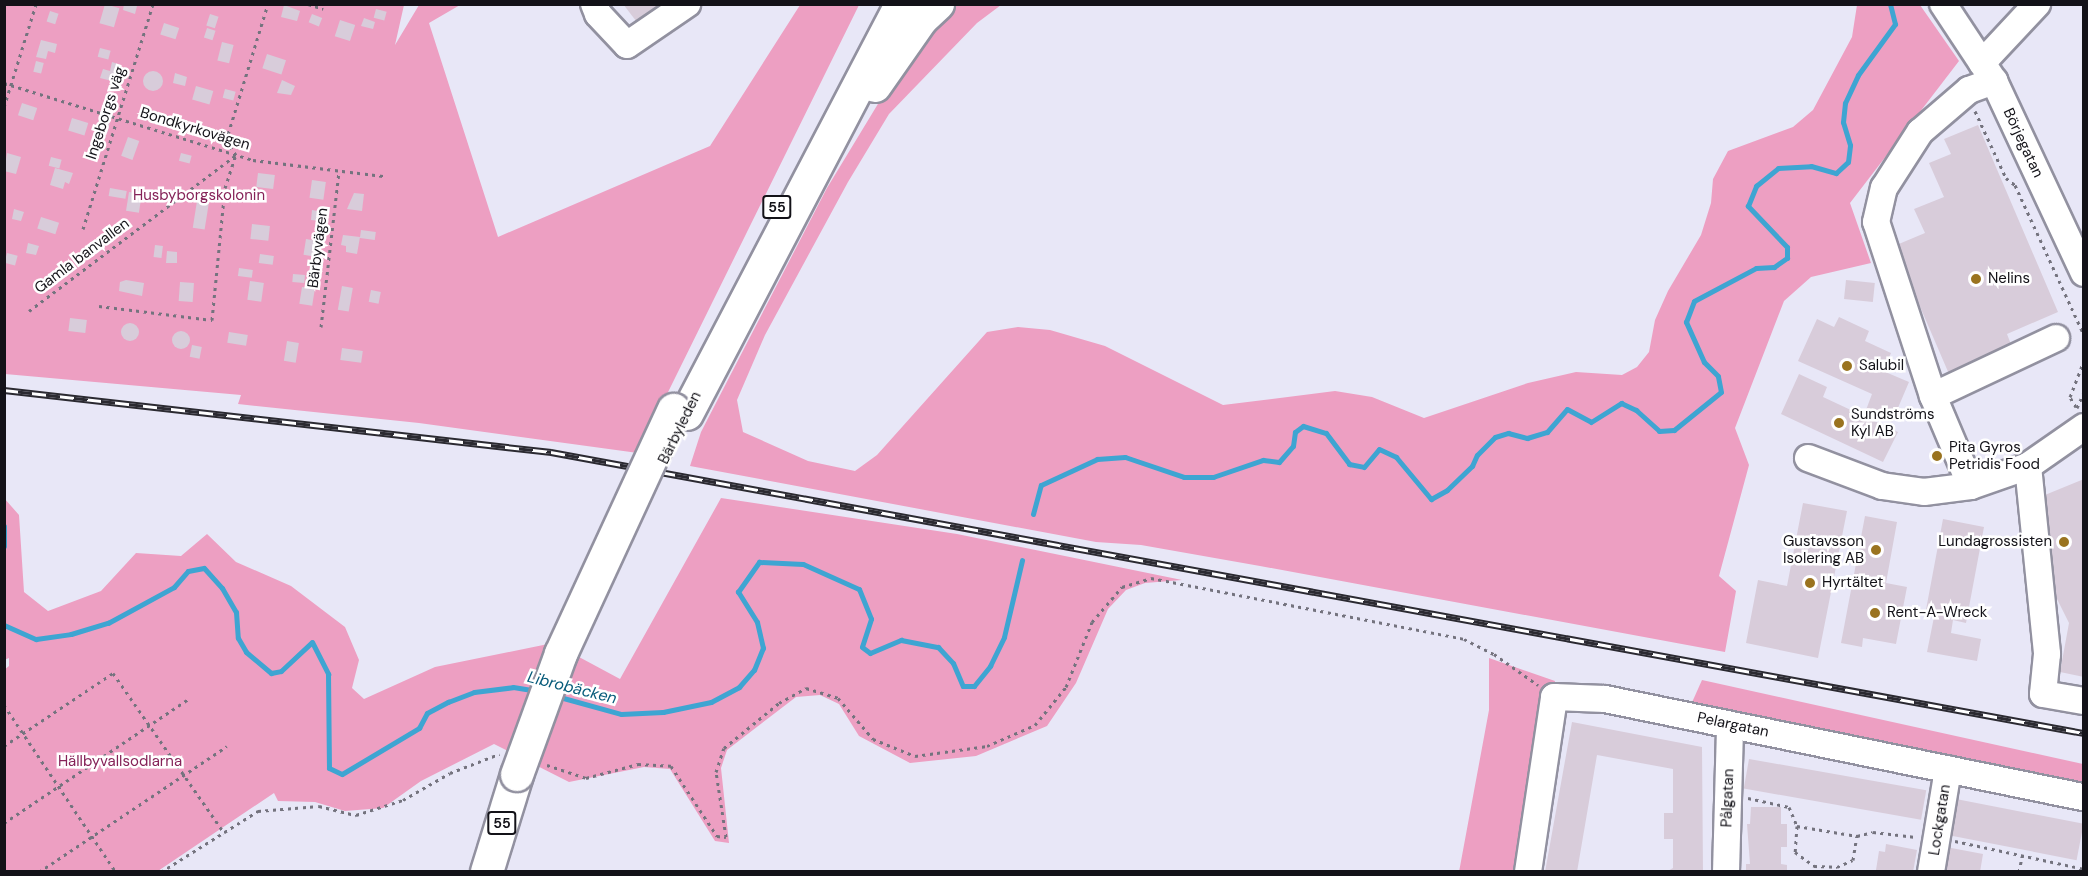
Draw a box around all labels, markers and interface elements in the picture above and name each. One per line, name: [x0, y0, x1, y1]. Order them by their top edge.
street label: Ingeborgs väg: [83, 64, 129, 162]
street label: Bondkyrkovägen: [138, 104, 252, 154]
street label: Börjegatan: [1999, 105, 2047, 181]
park label: Husbyborgskolonin: [133, 187, 265, 205]
road number: 55: [762, 196, 792, 218]
street label: Bärbyvägen: [304, 207, 332, 289]
street label: Gamla banvallen: [31, 215, 133, 297]
place label: Nelins: [1988, 270, 2030, 288]
marker: Nelins: [1969, 272, 1983, 286]
place label: Salubil: [1859, 357, 1904, 375]
marker: Salubil: [1840, 359, 1854, 373]
street label: Bärbyleden: [655, 389, 705, 467]
place label: Sundströms Kyl AB: [1851, 405, 1934, 440]
marker: Sundströms Kyl AB: [1832, 416, 1846, 430]
place label: Pita Gyros Petridis Food: [1949, 438, 2040, 473]
marker: Pita Gyros Petridis Food: [1930, 449, 1944, 463]
place label: Gustavsson Isolering AB: [1783, 532, 1864, 567]
place label: Lundagrossisten: [1938, 533, 2052, 551]
marker: Lundagrossisten: [2057, 535, 2071, 549]
marker: Gustavsson Isolering AB: [1869, 543, 1883, 557]
place label: Hyrtältet: [1822, 574, 1883, 592]
marker: Hyrtältet: [1803, 576, 1817, 590]
place label: Rent-A-Wreck: [1887, 604, 1987, 622]
marker: Rent-A-Wreck: [1868, 606, 1882, 620]
water label: Librobäcken: [525, 668, 619, 708]
street label: Pelargatan: [1696, 709, 1770, 741]
park label: Hällbyvallsodlarna: [58, 753, 182, 771]
street label: Pålgatan: [1718, 768, 1738, 828]
street label: Lockgatan: [1926, 783, 1954, 857]
road number: 55: [487, 812, 517, 834]

